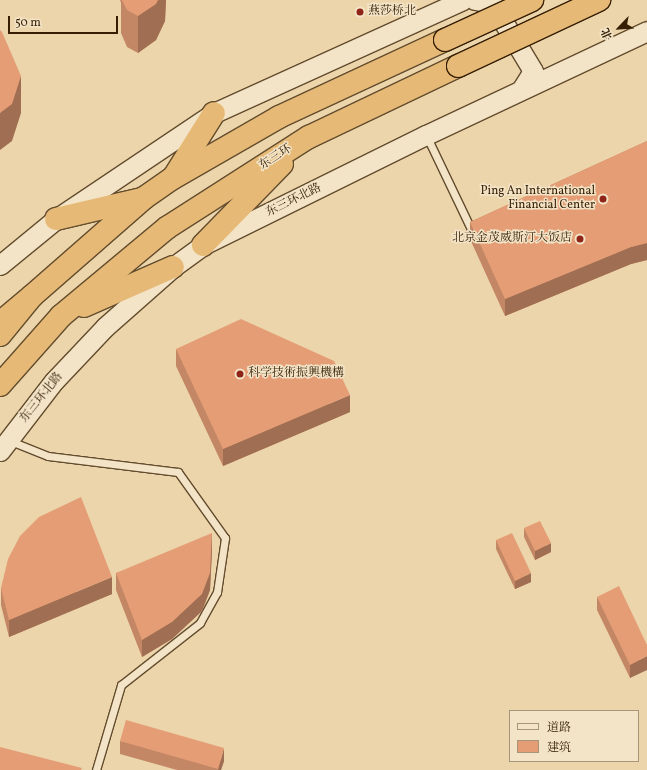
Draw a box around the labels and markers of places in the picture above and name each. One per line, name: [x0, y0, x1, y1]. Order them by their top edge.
place label: 燕莎桥北: [368, 5, 416, 19]
marker: 燕莎桥北: [355, 7, 365, 17]
place label: Ping An International Financial Center: [481, 185, 595, 213]
marker: Ping An International Financial Center: [598, 194, 608, 204]
place label: 北京金茂威斯汀大饭店: [452, 232, 572, 246]
marker: 北京金茂威斯汀大饭店: [575, 234, 585, 244]
place label: 科学技術振興機構: [248, 367, 344, 381]
marker: 科学技術振興機構: [235, 369, 245, 379]

